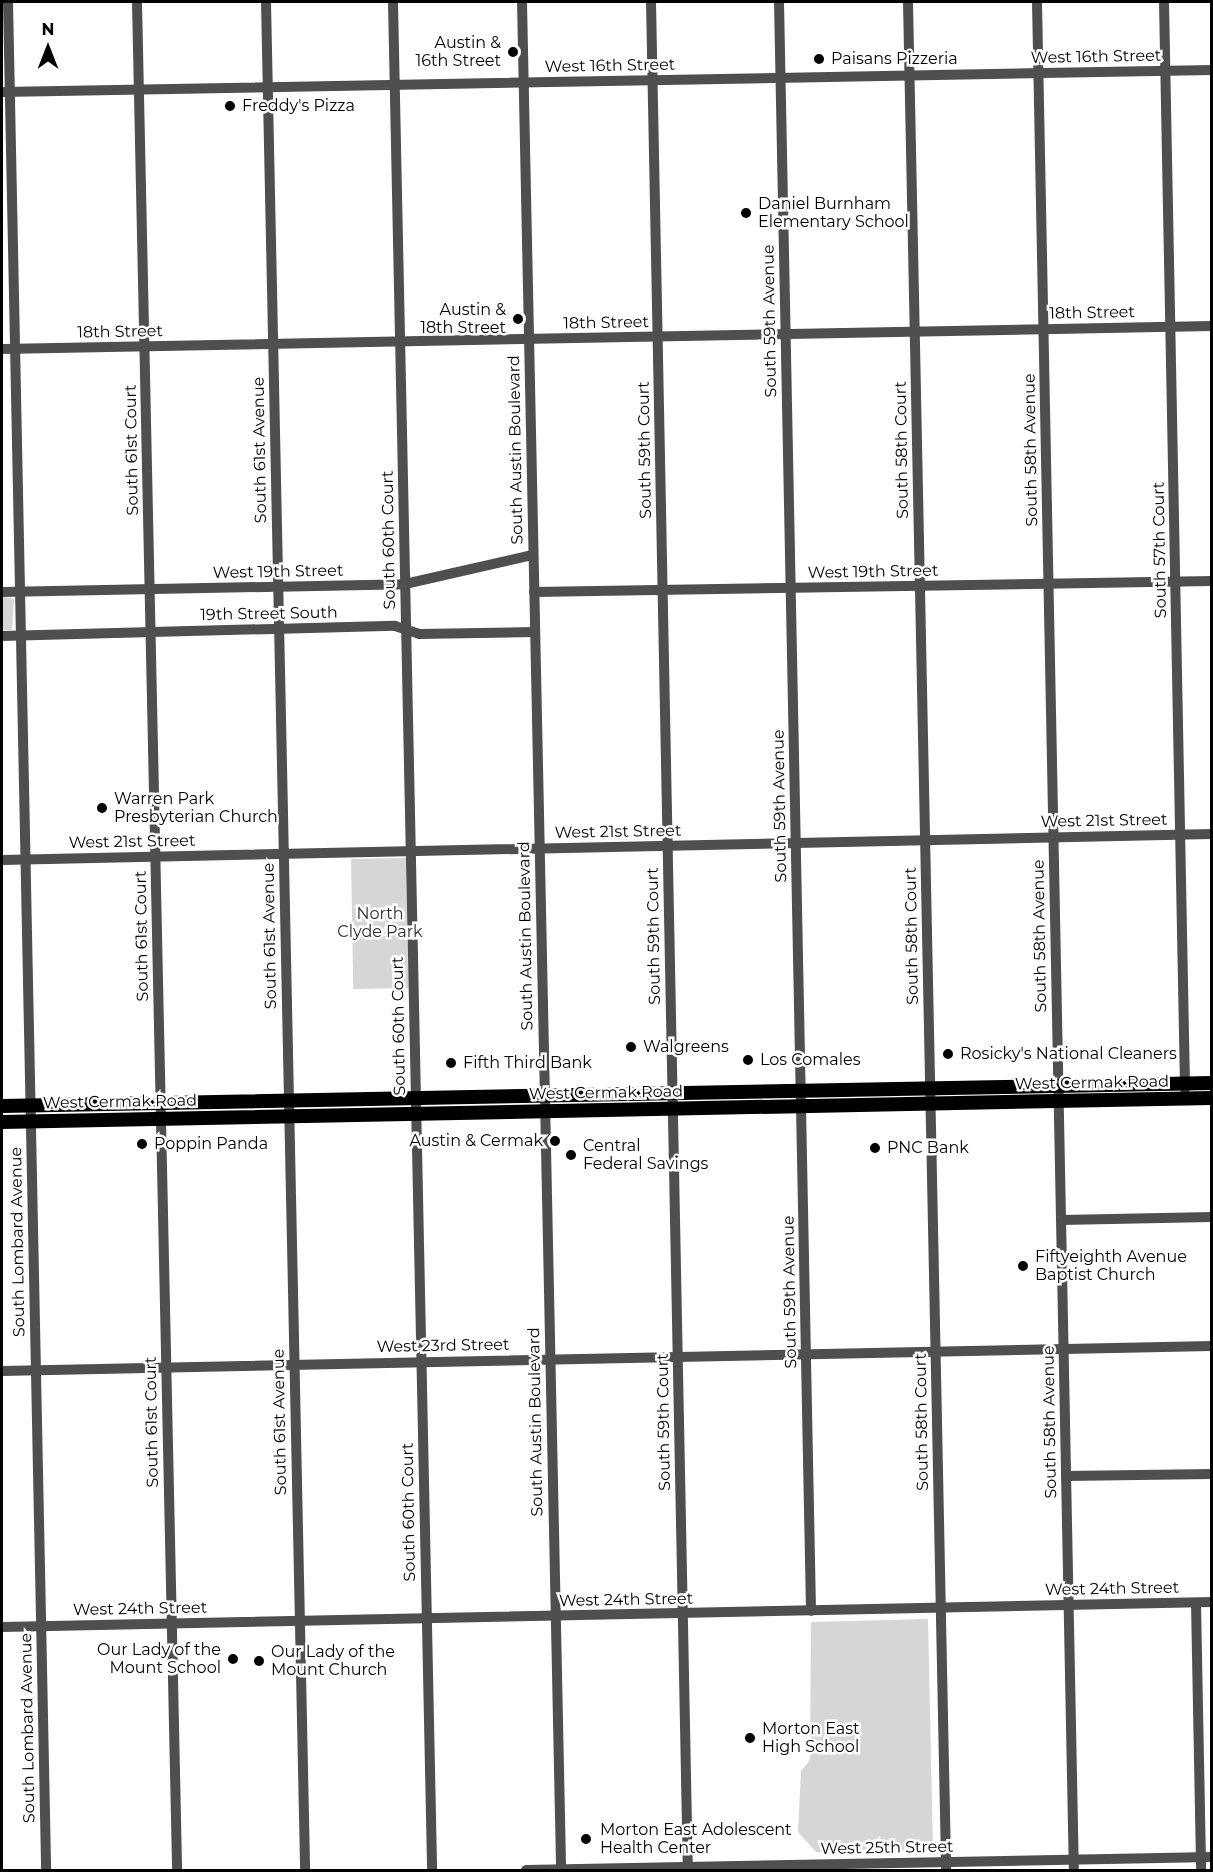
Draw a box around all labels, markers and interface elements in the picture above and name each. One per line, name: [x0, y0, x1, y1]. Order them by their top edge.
north arrow: [18, 18, 78, 78]
text: N: [42, 20, 54, 39]
place label: Austin & 16th Street: [416, 33, 501, 71]
marker: Austin & 16th Street: [506, 45, 520, 59]
street label: West 16th Street: [1031, 46, 1161, 68]
place label: Paisans Pizzeria: [831, 49, 958, 69]
marker: Paisans Pizzeria: [812, 52, 826, 66]
street label: West 16th Street: [545, 55, 675, 77]
place label: Freddy's Pizza: [242, 96, 355, 116]
marker: Freddy's Pizza: [223, 99, 237, 113]
place label: Daniel Burnham Elementary School: [758, 194, 909, 232]
marker: Daniel Burnham Elementary School: [739, 206, 753, 220]
street label: South 59th Avenue: [759, 244, 781, 398]
place label: Austin & 18th Street: [420, 300, 506, 338]
street label: 18th Street: [1049, 303, 1135, 323]
marker: Austin & 18th Street: [511, 312, 525, 326]
street label: 18th Street: [563, 313, 649, 333]
street label: 18th Street: [77, 322, 163, 342]
street label: South Austin Boulevard: [505, 355, 527, 545]
street label: South 58th Avenue: [1020, 373, 1042, 527]
street label: South 61st Avenue: [249, 377, 271, 523]
street label: South 59th Court: [634, 381, 656, 519]
street label: South 58th Court: [891, 381, 913, 519]
street label: South 61st Court: [121, 384, 143, 516]
street label: South 60th Court: [378, 470, 400, 610]
street label: South 57th Court: [1149, 482, 1171, 618]
street label: West 19th Street: [213, 561, 343, 583]
street label: West 19th Street: [808, 561, 938, 583]
street label: 19th Street South: [200, 603, 338, 625]
street label: South 59th Avenue: [769, 729, 791, 883]
place label: Warren Park Presbyterian Church: [114, 789, 278, 827]
marker: Warren Park Presbyterian Church: [95, 801, 109, 815]
street label: West 21st Street: [1040, 810, 1168, 832]
street label: West 21st Street: [554, 821, 682, 843]
street label: West 21st Street: [68, 831, 196, 853]
street label: South Austin Boulevard: [515, 841, 537, 1031]
street label: South 58th Avenue: [1029, 859, 1051, 1013]
street label: South 61st Avenue: [259, 863, 281, 1009]
street label: South 59th Court: [643, 867, 665, 1005]
street label: South 58th Court: [901, 867, 923, 1005]
street label: South 61st Court: [131, 870, 153, 1002]
park label: North Clyde Park: [337, 904, 423, 942]
street label: South 60th Court: [388, 956, 410, 1096]
place label: Walgreens: [643, 1037, 729, 1057]
marker: Walgreens: [624, 1040, 638, 1054]
place label: Rosicky's National Cleaners: [960, 1044, 1177, 1064]
marker: Rosicky's National Cleaners: [941, 1047, 955, 1061]
place label: Los Comales: [760, 1050, 861, 1070]
place label: Fifth Third Bank: [463, 1053, 592, 1073]
marker: Los Comales: [741, 1053, 755, 1067]
marker: Fifth Third Bank: [444, 1056, 458, 1070]
street label: West Cermak Road: [1015, 1072, 1169, 1094]
street label: West Cermak Road: [529, 1082, 683, 1104]
street label: West Cermak Road: [43, 1091, 197, 1113]
place label: Austin & Cermak: [410, 1131, 543, 1151]
place label: Poppin Panda: [154, 1134, 268, 1154]
marker: Austin & Cermak: [548, 1134, 562, 1148]
place label: Central Federal Savings: [583, 1136, 708, 1174]
marker: Poppin Panda: [135, 1137, 149, 1151]
place label: PNC Bank: [887, 1138, 969, 1158]
marker: PNC Bank: [868, 1141, 882, 1155]
street label: South Lombard Avenue: [7, 1147, 29, 1337]
marker: Central Federal Savings: [564, 1148, 578, 1162]
street label: South 59th Avenue: [779, 1215, 801, 1369]
place label: Fiftyeighth Avenue Baptist Church: [1035, 1247, 1187, 1285]
marker: Fiftyeighth Avenue Baptist Church: [1016, 1259, 1030, 1273]
street label: South Austin Boulevard: [525, 1327, 547, 1517]
street label: West 23rd Street: [376, 1335, 510, 1357]
street label: South 58th Avenue: [1039, 1345, 1061, 1499]
street label: South 61st Avenue: [269, 1349, 291, 1495]
street label: South 59th Court: [653, 1353, 675, 1491]
street label: South 58th Court: [911, 1353, 933, 1491]
street label: South 61st Court: [141, 1356, 163, 1488]
street label: South 60th Court: [398, 1442, 420, 1582]
street label: West 24th Street: [1045, 1578, 1179, 1600]
street label: West 24th Street: [559, 1589, 693, 1611]
street label: West 24th Street: [73, 1598, 207, 1620]
street label: South Lombard Avenue: [17, 1633, 39, 1823]
place label: Our Lady of the Mount School: [97, 1640, 221, 1678]
place label: Our Lady of the Mount Church: [271, 1642, 395, 1680]
marker: Our Lady of the Mount School: [226, 1652, 240, 1666]
marker: Our Lady of the Mount Church: [252, 1654, 266, 1668]
place label: Morton East High School: [762, 1719, 860, 1757]
marker: Morton East High School: [743, 1731, 757, 1745]
place label: Morton East Adolescent Health Center: [600, 1820, 792, 1858]
marker: Morton East Adolescent Health Center: [577, 1830, 595, 1848]
street label: West 25th Street: [820, 1837, 954, 1859]

